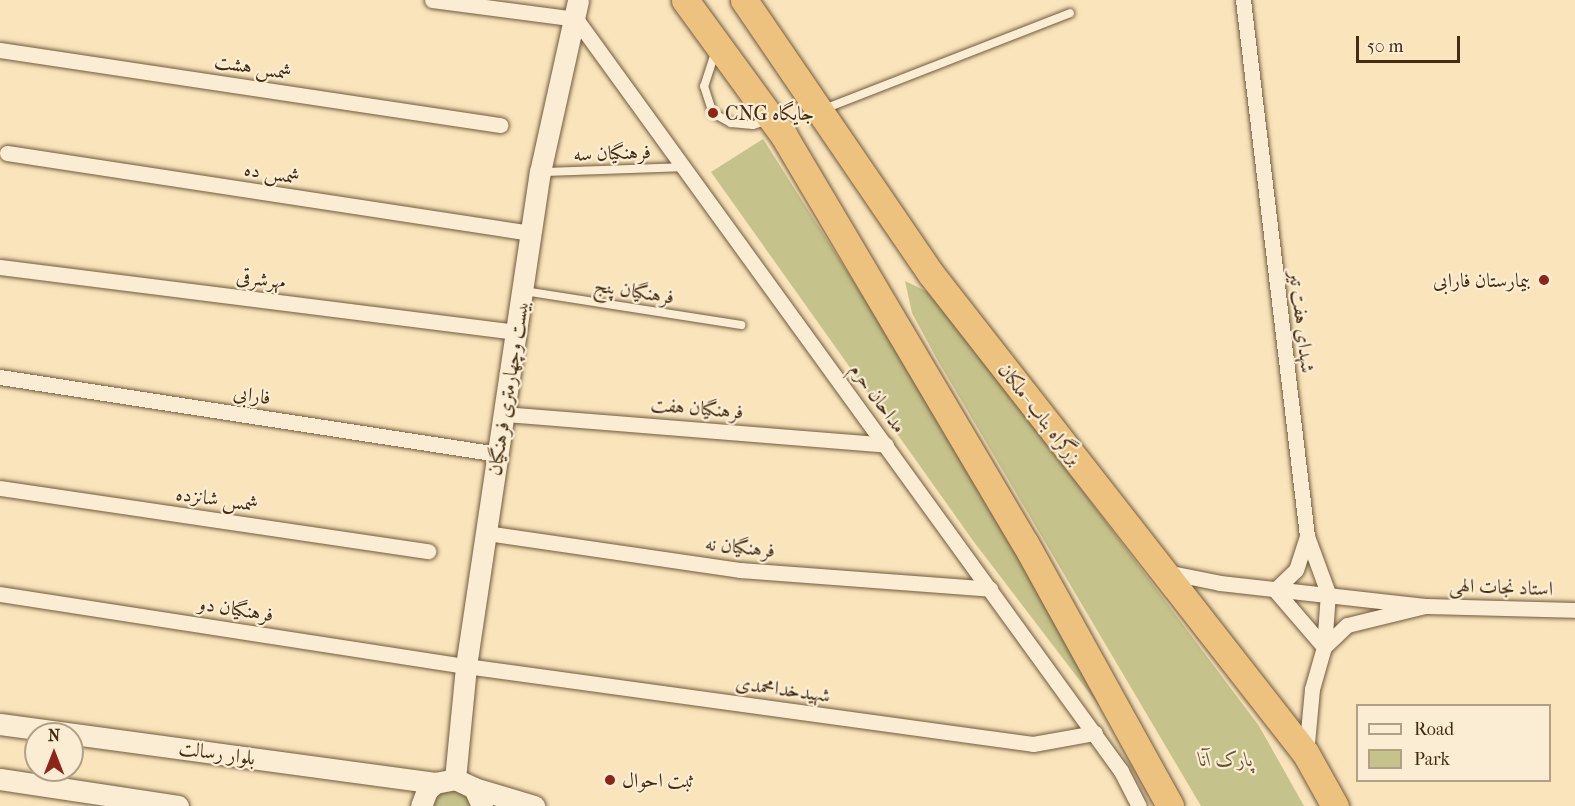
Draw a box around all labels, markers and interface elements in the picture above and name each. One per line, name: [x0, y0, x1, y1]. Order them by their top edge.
scale bar: [1359, 24, 1462, 62]
text: 50 m: [1367, 36, 1403, 57]
street label: شمس هشت: [213, 49, 293, 85]
place label: CNG جایگاه: [725, 101, 814, 125]
marker: CNG جایگاه: [706, 106, 720, 120]
street label: فرهنگیان سه: [573, 140, 651, 166]
street label: شمس ده: [242, 157, 302, 189]
street label: مهرشرقی: [235, 264, 287, 294]
place label: بیمارستان فارابی: [1433, 268, 1530, 292]
street label: شهدای هفت تیر: [1284, 270, 1320, 374]
marker: بیمارستان فارابی: [1535, 271, 1553, 289]
street label: فرهنگیان پنج: [592, 273, 676, 309]
street label: بیست وچهارمتری فرهنگیان: [482, 299, 534, 477]
street label: مداحان حرم: [845, 358, 911, 438]
street label: بزرگراه بناب -ملکان: [993, 358, 1087, 470]
street label: فارابی: [232, 380, 272, 410]
street label: فرهنگیان هفت: [650, 392, 744, 424]
street label: شمس شانزده: [174, 481, 260, 517]
street label: فرهنگیان نه: [704, 531, 776, 563]
street label: استاد نجات الهی: [1449, 573, 1553, 601]
street label: فرهنگیان دو: [197, 591, 275, 627]
street label: شهیدخدامحمدی: [734, 670, 832, 708]
legend: [1356, 704, 1551, 782]
text: Road: [1414, 719, 1454, 740]
north arrow: [24, 722, 84, 782]
text: N: [48, 726, 60, 745]
street label: بلوار رسالت: [177, 736, 257, 770]
park label: پارک آنا: [1199, 747, 1253, 771]
text: Park: [1414, 749, 1450, 770]
place label: ثبت احوال: [622, 768, 694, 792]
marker: ثبت احوال: [603, 773, 617, 787]

